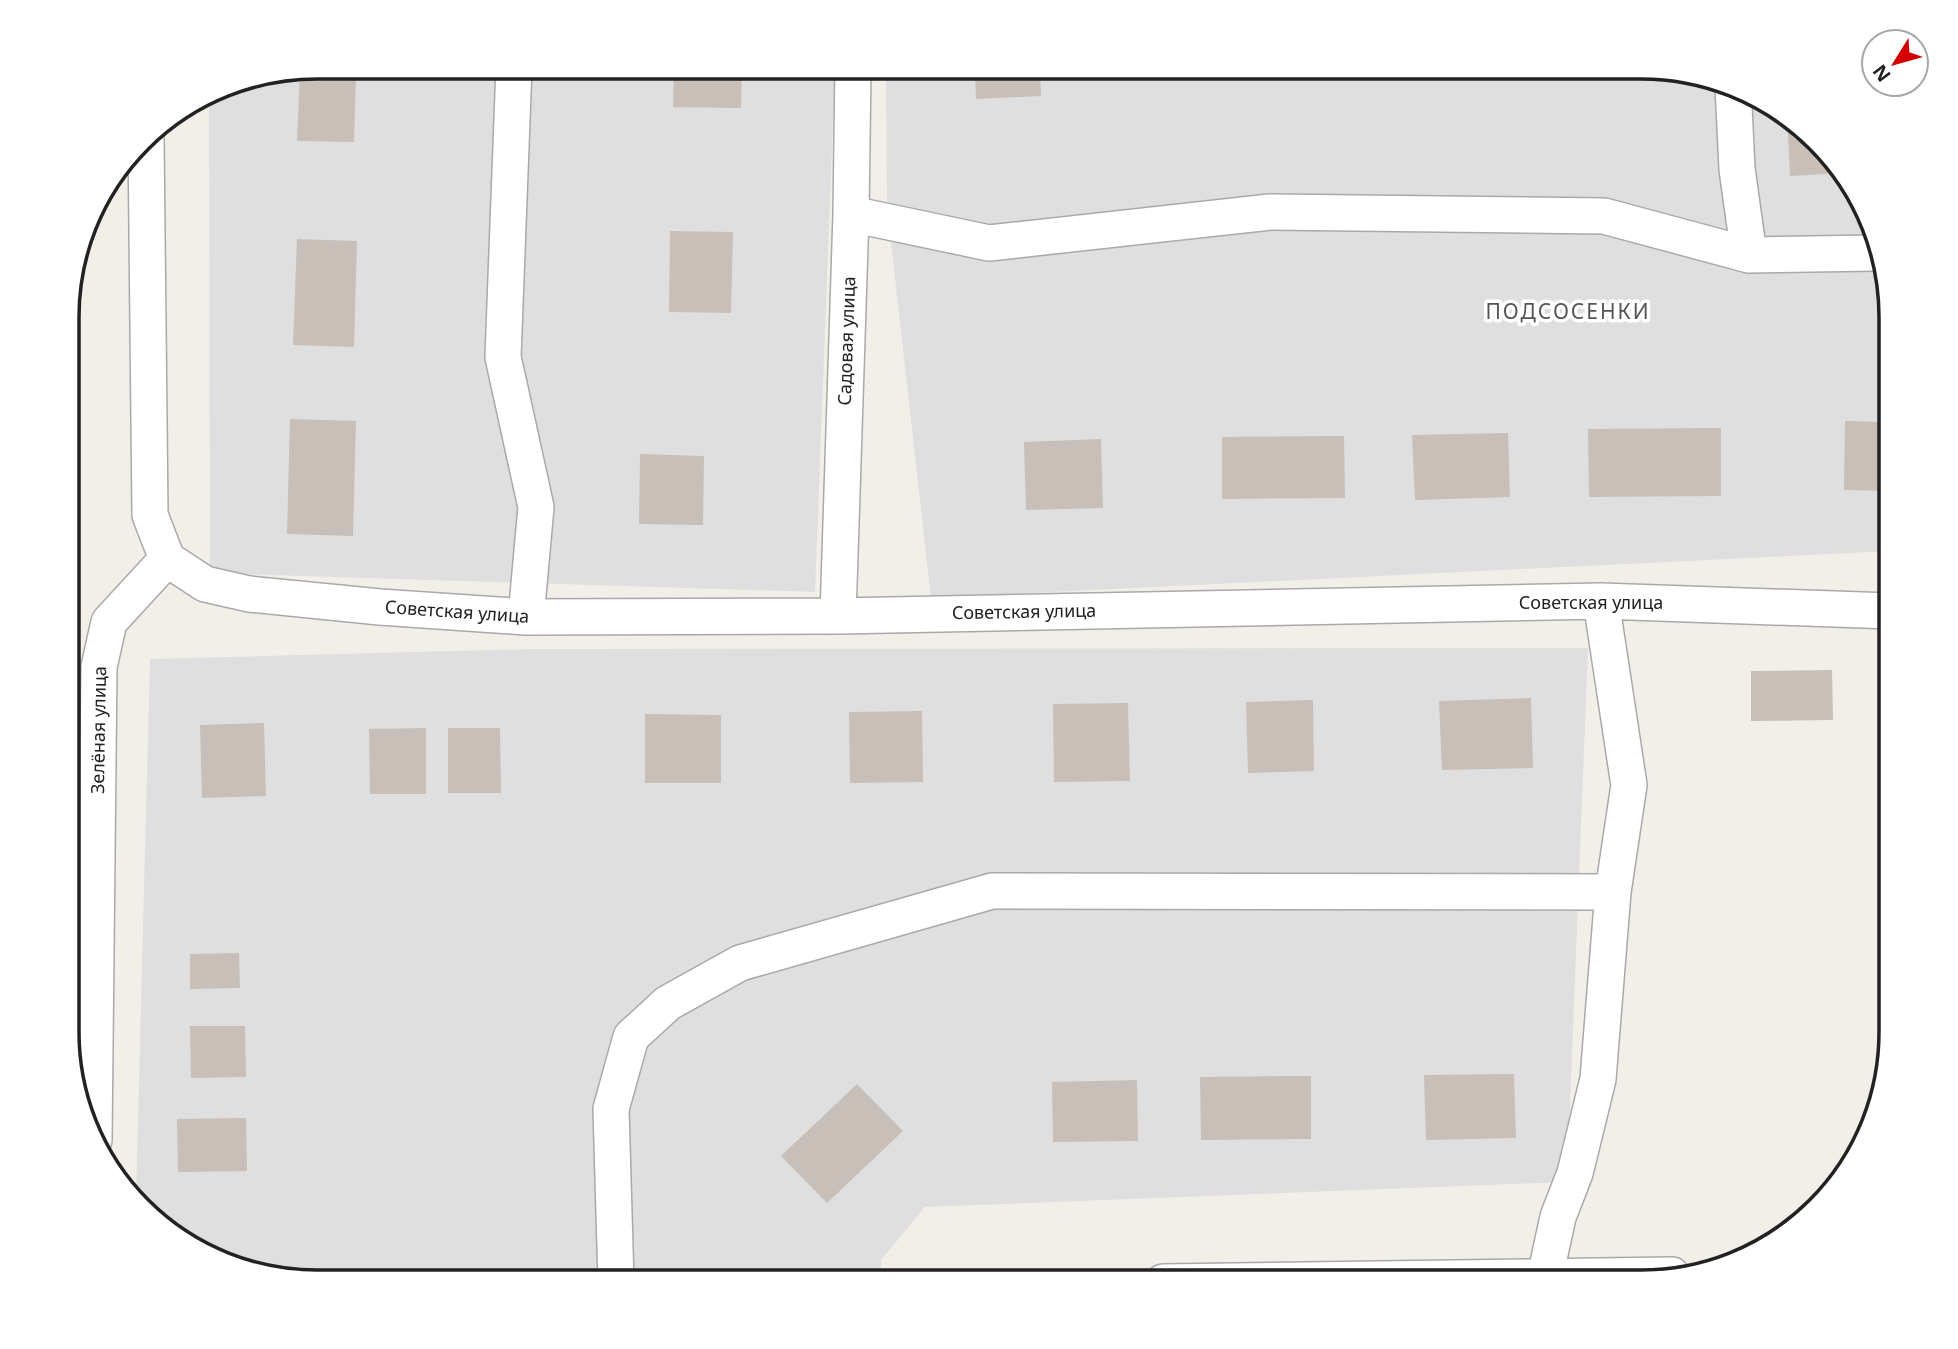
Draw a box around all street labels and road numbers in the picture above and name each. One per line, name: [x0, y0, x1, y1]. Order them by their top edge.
street label: Садовая улица: [832, 276, 860, 406]
street label: Советская улица: [1519, 590, 1663, 614]
street label: Советская улица: [384, 594, 530, 628]
street label: Советская улица: [952, 598, 1096, 624]
street label: Зелёная улица: [85, 666, 111, 794]

